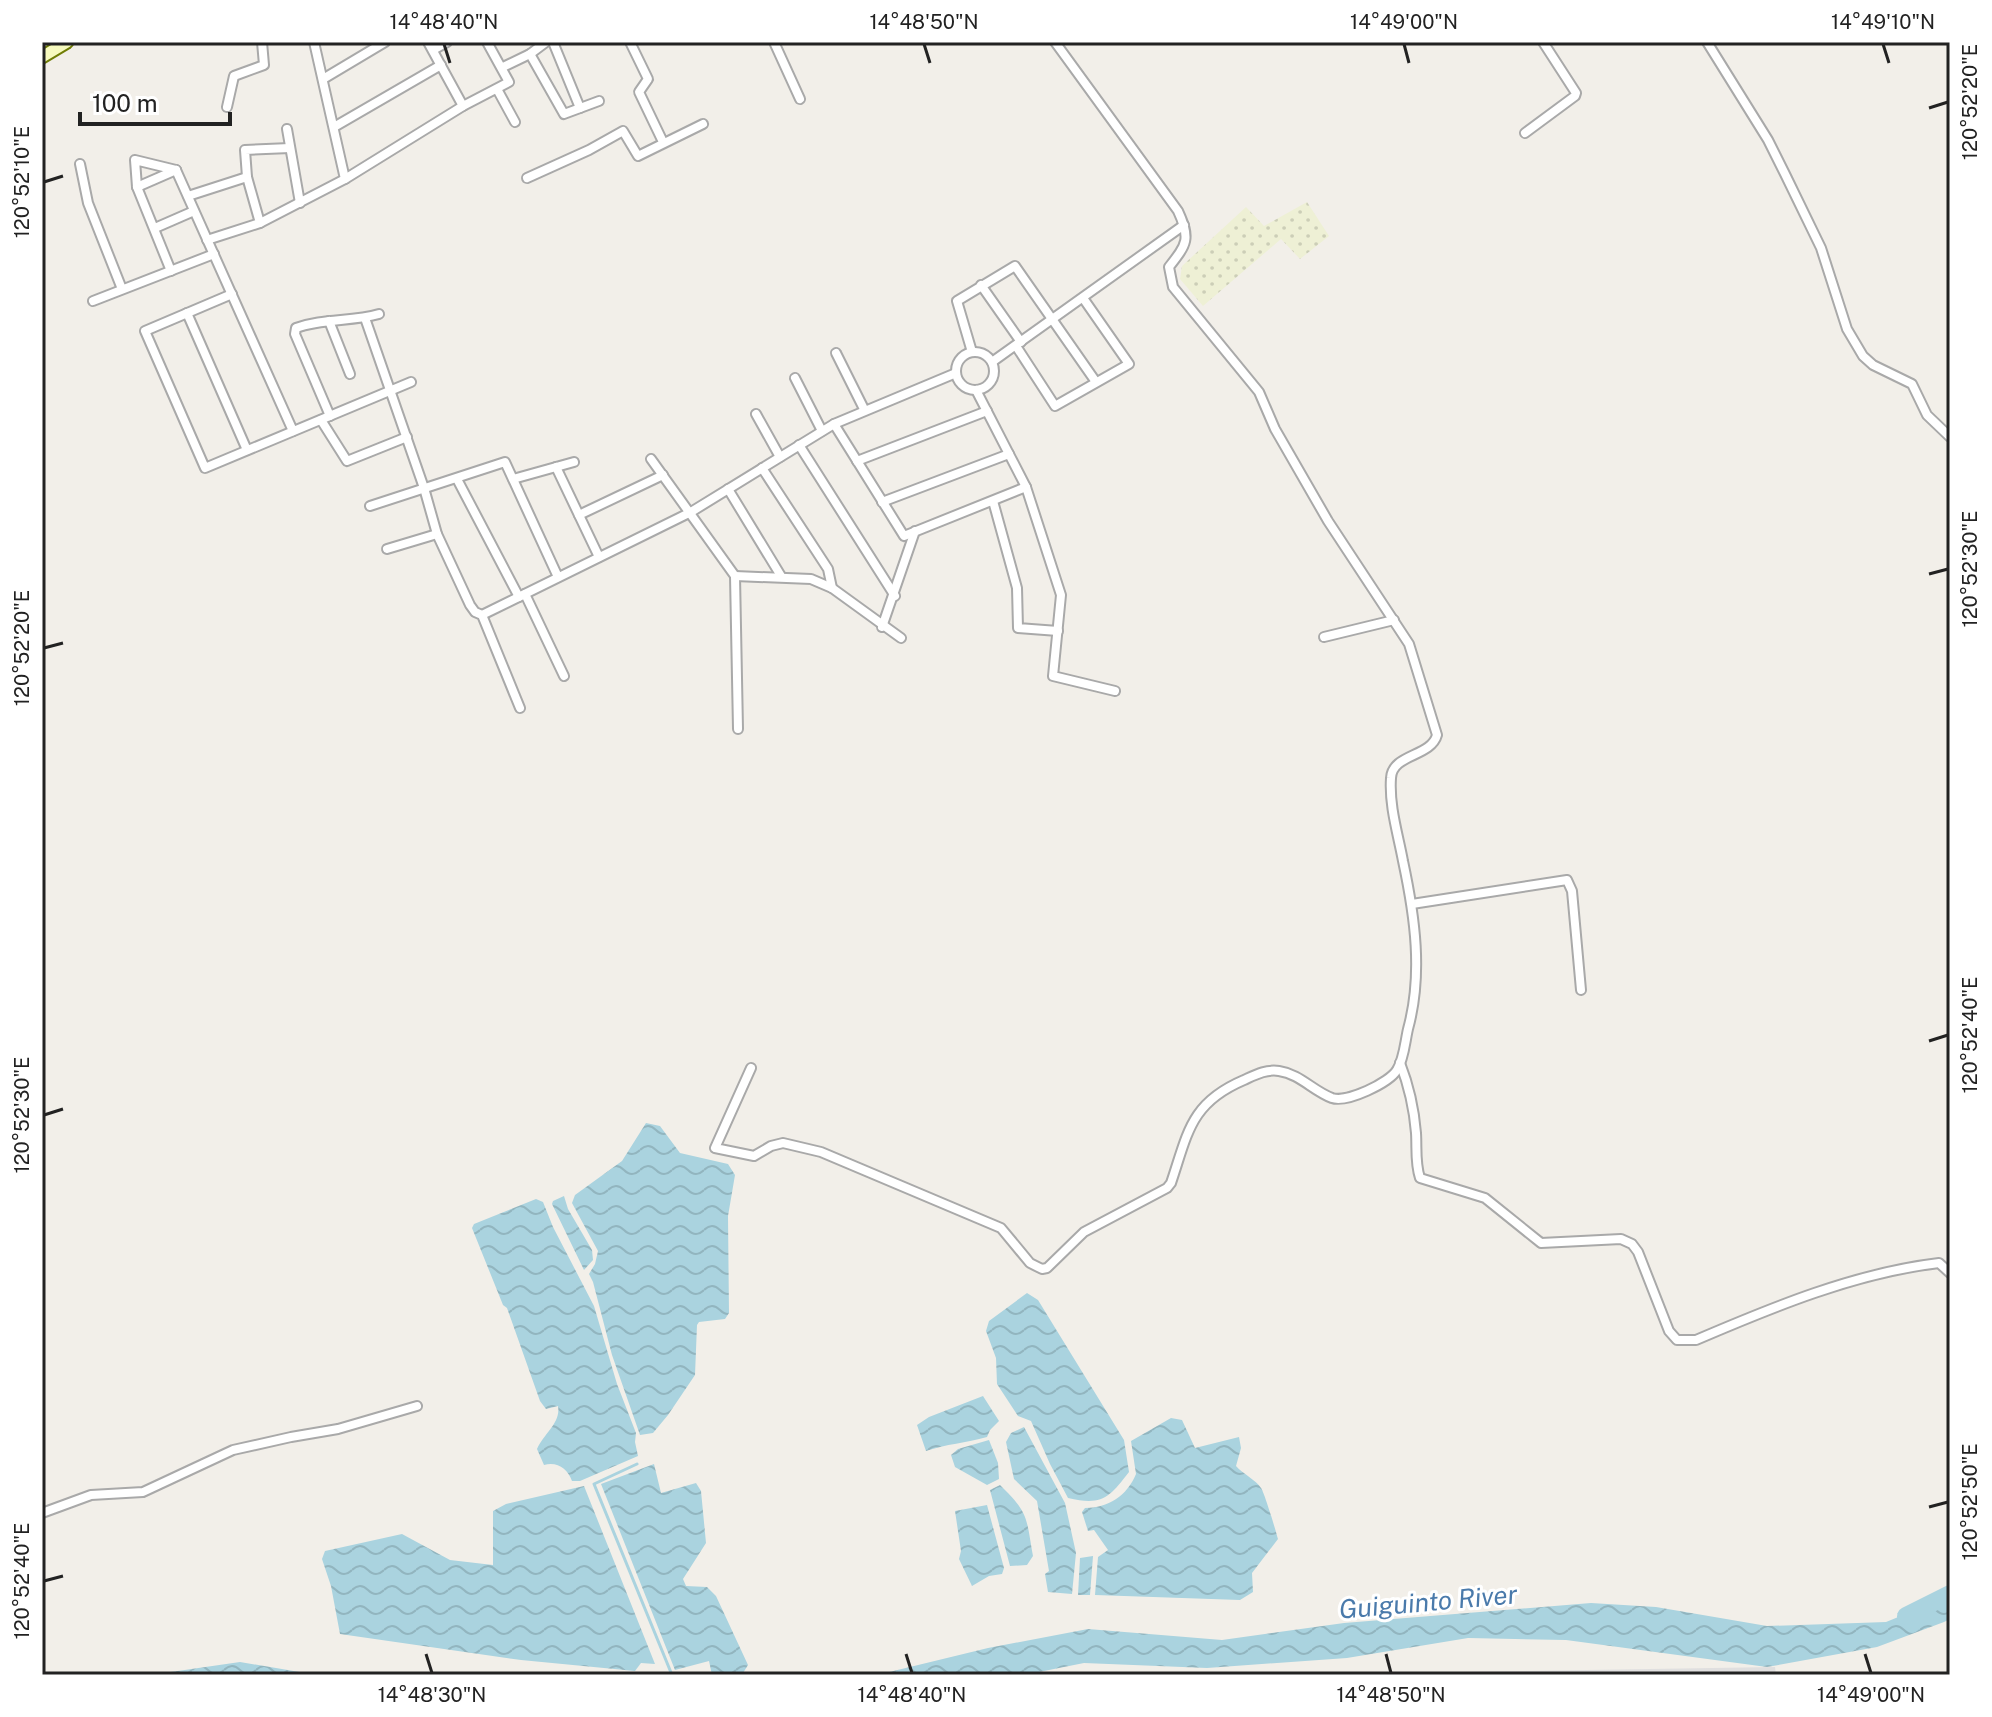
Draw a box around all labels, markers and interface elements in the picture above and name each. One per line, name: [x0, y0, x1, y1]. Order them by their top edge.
text: 14°48'40"N: [390, 10, 498, 34]
text: 14°48'50"N: [869, 10, 979, 34]
text: 14°49'00"N: [1350, 10, 1458, 34]
text: 14°49'10"N: [1831, 10, 1935, 34]
text: 120°52'20"E: [1958, 44, 1982, 160]
scale bar: [80, 76, 230, 126]
text: 100 m: [92, 89, 158, 117]
text: 120°52'10"E: [10, 126, 34, 238]
text: 120°52'30"E: [1958, 511, 1982, 627]
text: 120°52'20"E: [10, 590, 34, 706]
text: 120°52'40"E: [1958, 977, 1982, 1093]
text: 120°52'30"E: [10, 1057, 34, 1173]
text: 120°52'50"E: [1958, 1443, 1982, 1561]
text: 120°52'40"E: [10, 1523, 34, 1639]
water label: Guiguinto River: [1337, 1578, 1519, 1625]
text: 14°48'30"N: [378, 1683, 486, 1707]
text: 14°48'40"N: [858, 1683, 966, 1707]
text: 14°48'50"N: [1336, 1683, 1446, 1707]
text: 14°49'00"N: [1817, 1683, 1925, 1707]

